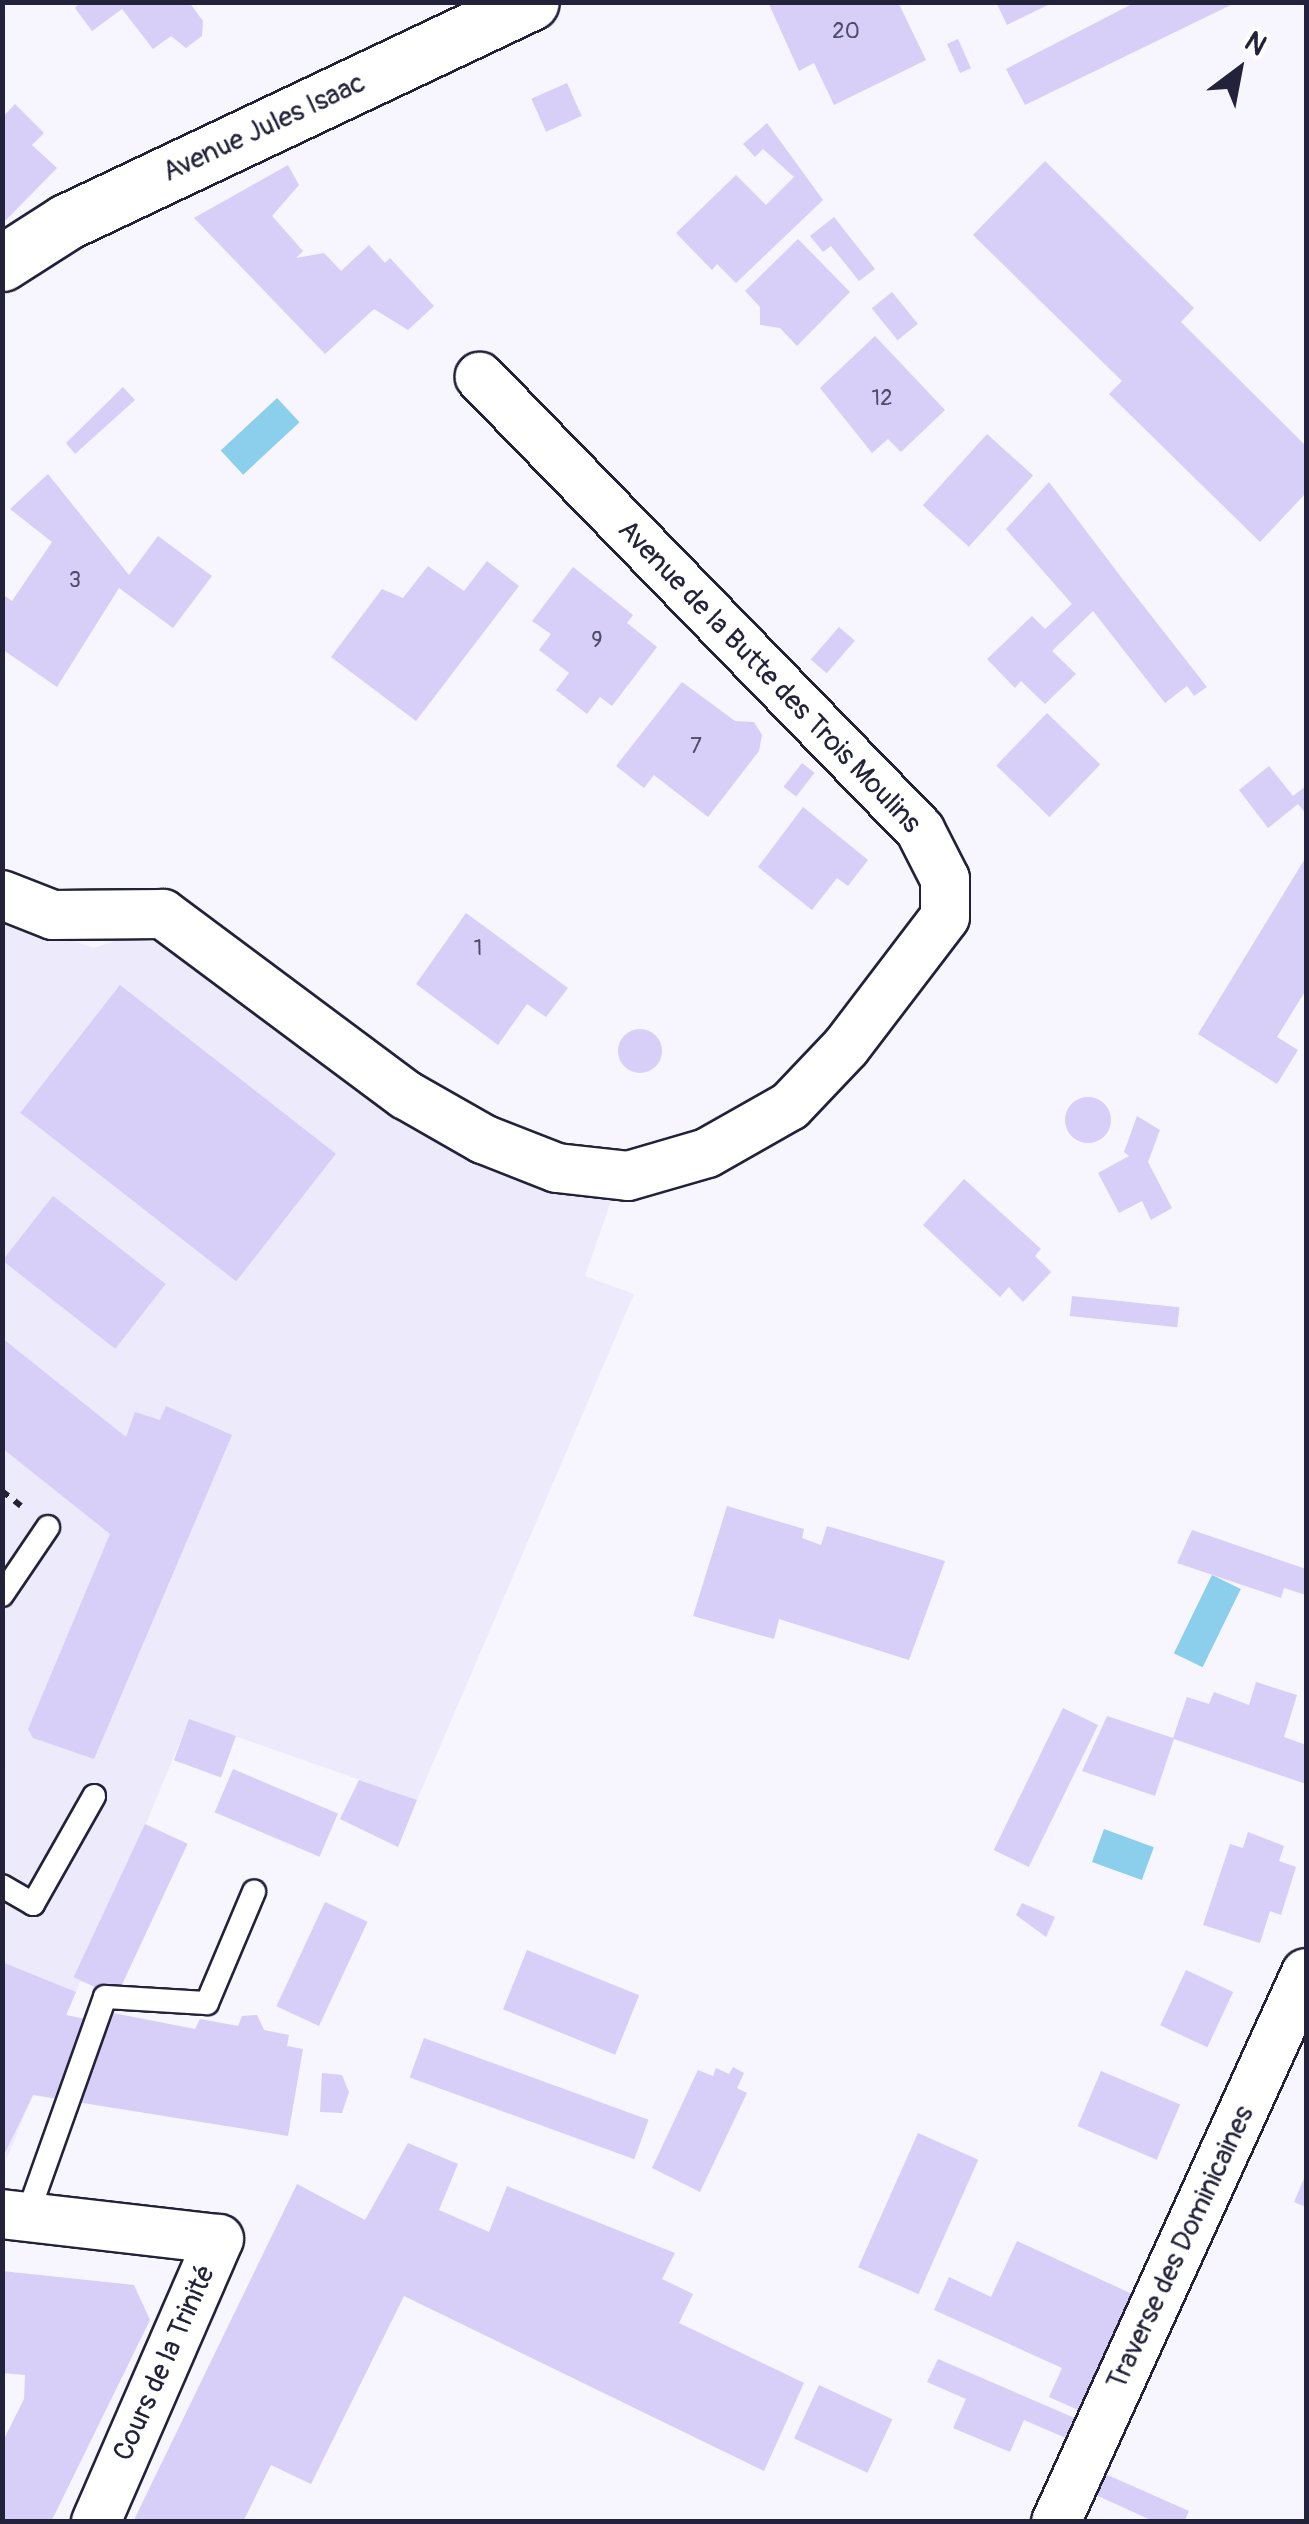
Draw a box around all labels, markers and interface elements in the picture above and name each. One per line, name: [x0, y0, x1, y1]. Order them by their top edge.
house number: 20: [832, 19, 860, 45]
north arrow: [1189, 20, 1289, 120]
text: N: [1238, 24, 1272, 64]
street label: Avenue Jules Isaac: [157, 66, 371, 190]
house number: 12: [872, 386, 892, 412]
street label: Avenue de la Butte des Trois Moulins: [610, 514, 928, 840]
house number: 3: [69, 568, 81, 594]
house number: 9: [591, 628, 603, 654]
house number: 7: [690, 734, 702, 760]
house number: 1: [474, 936, 482, 962]
street label: Traverse des Dominicaines: [1100, 2101, 1262, 2395]
street label: Cours de la Trinité: [107, 2260, 223, 2466]

